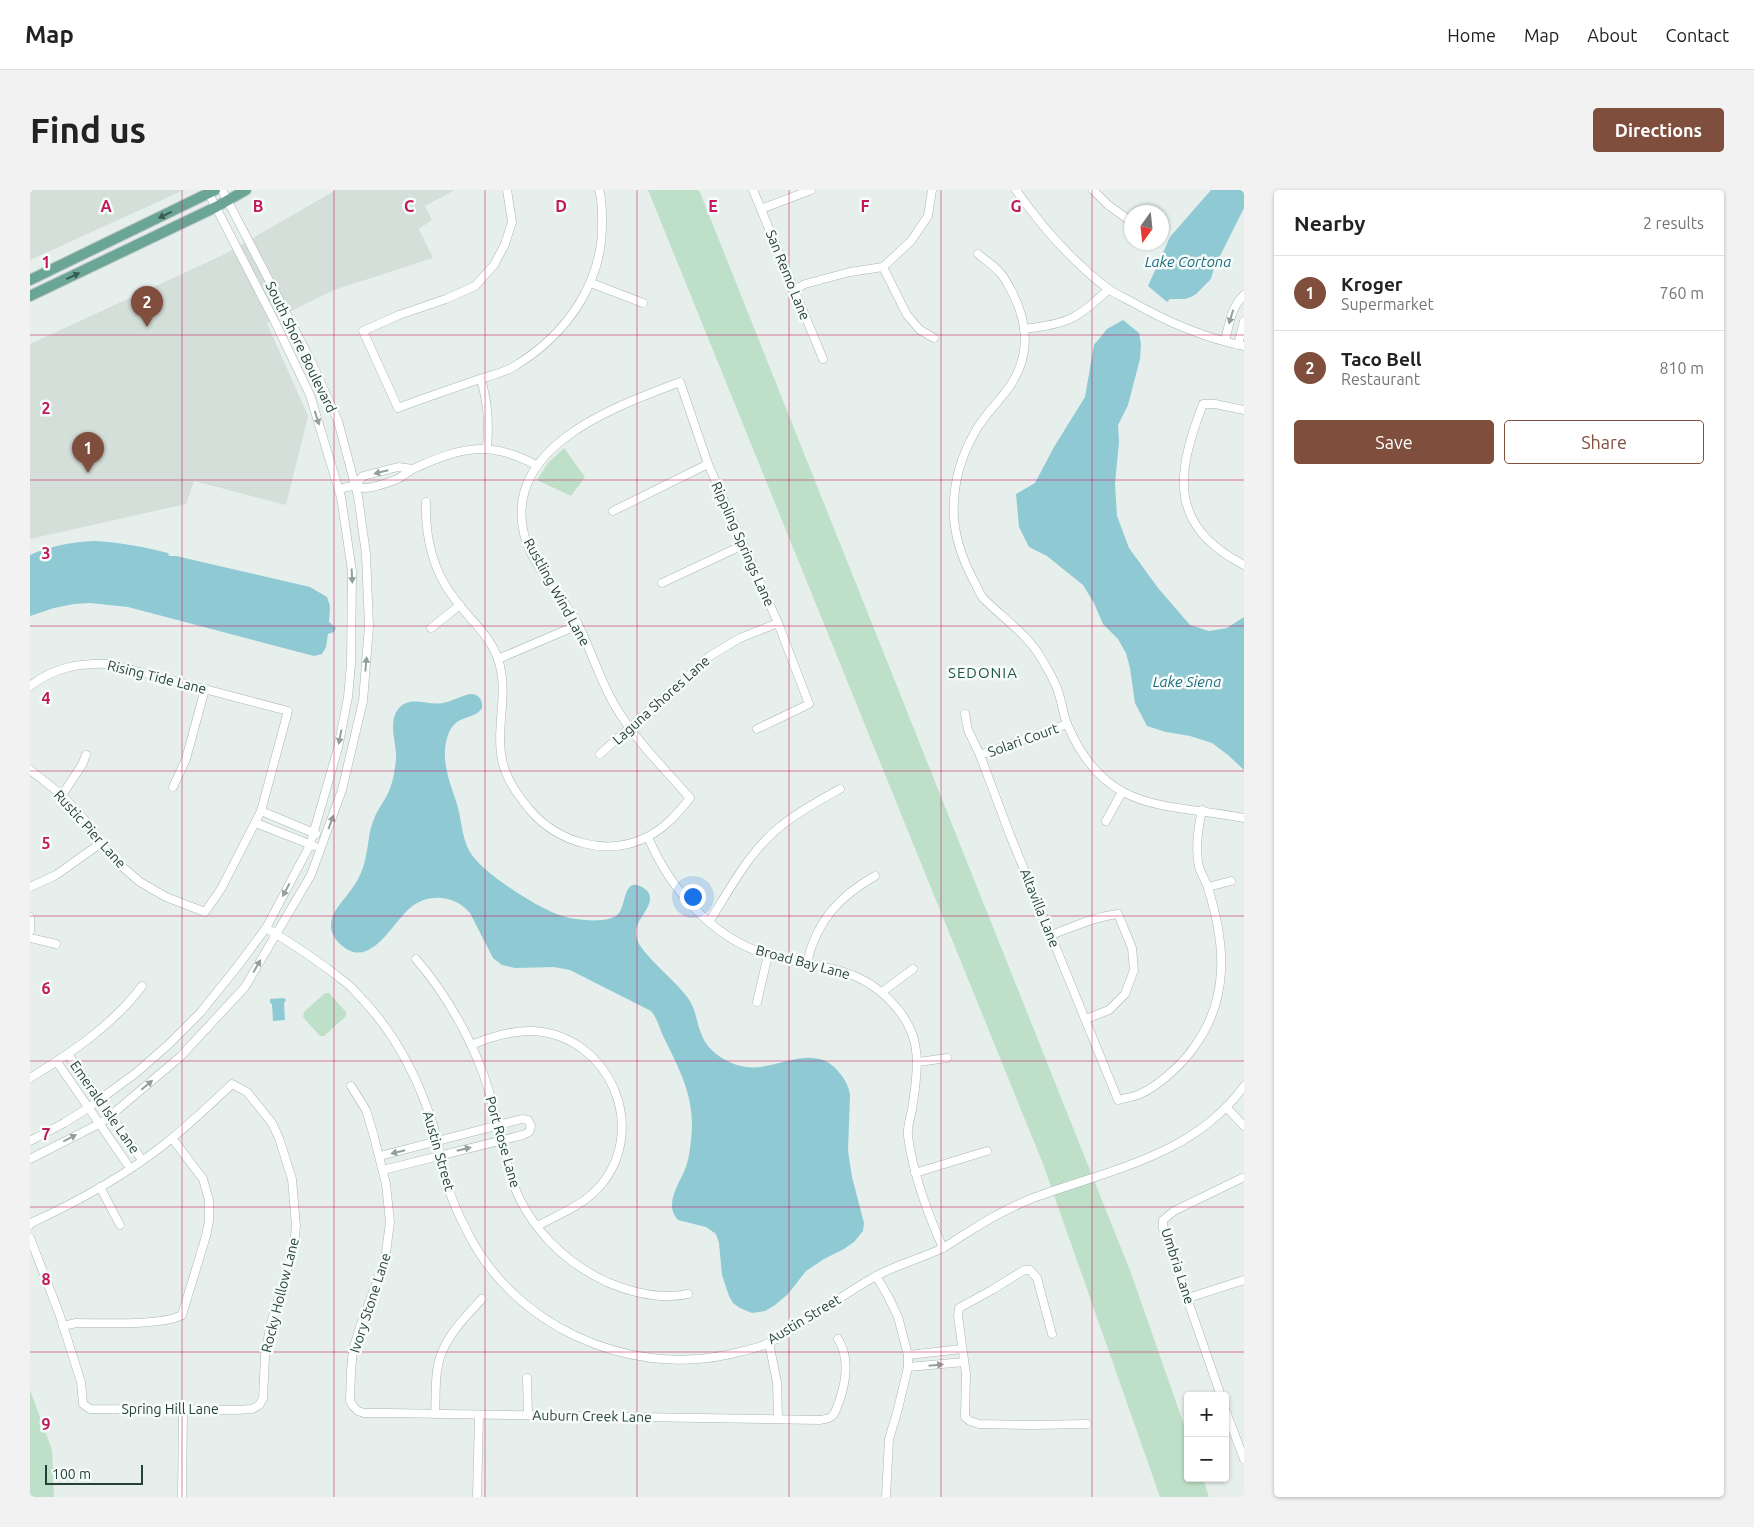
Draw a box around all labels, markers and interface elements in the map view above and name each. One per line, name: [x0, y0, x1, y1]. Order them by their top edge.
text: Map: [25, 21, 74, 48]
text: Home: [1447, 25, 1496, 45]
text: Map: [1524, 25, 1559, 45]
text: About: [1587, 25, 1637, 45]
text: Contact: [1665, 25, 1729, 45]
button: Directions: [1593, 108, 1724, 152]
text: Find us: [30, 110, 146, 150]
text: A: [100, 197, 112, 215]
text: B: [253, 197, 263, 215]
text: C: [404, 197, 414, 215]
text: D: [555, 197, 567, 215]
text: E: [708, 197, 718, 215]
text: F: [861, 197, 870, 215]
text: G: [1010, 197, 1022, 215]
north arrow: [1124, 205, 1169, 250]
one-way arrow: [157, 211, 172, 219]
text: Nearby: [1294, 211, 1365, 235]
text: 2 results: [1643, 214, 1704, 232]
street label: San Remo Lane: [763, 228, 813, 322]
text: 1: [41, 253, 51, 271]
water label: Lake Cortona: [1145, 253, 1231, 270]
one-way arrow: [65, 271, 80, 280]
text: Kroger: [1341, 273, 1403, 295]
street label: South Shore Boulevard: [262, 279, 340, 415]
text: 1: [1305, 284, 1315, 302]
text: 760 m: [1659, 284, 1704, 302]
pin: 2: [131, 286, 163, 327]
text: Supermarket: [1341, 295, 1434, 313]
one-way arrow: [1227, 309, 1235, 324]
text: Taco Bell: [1341, 348, 1421, 370]
text: 2: [1305, 359, 1315, 377]
text: 810 m: [1659, 359, 1704, 377]
text: Restaurant: [1341, 370, 1420, 388]
text: 2: [41, 399, 51, 417]
one-way arrow: [314, 410, 321, 425]
button: Save: [1294, 420, 1494, 464]
button: Share: [1504, 420, 1704, 464]
pin: 1: [72, 432, 104, 473]
one-way arrow: [374, 468, 389, 476]
street label: Rippling Springs Lane: [708, 479, 778, 609]
street label: Rustling Wind Lane: [521, 535, 593, 649]
text: 3: [41, 544, 51, 562]
one-way arrow: [349, 568, 357, 584]
street label: Laguna Shores Lane: [609, 652, 713, 748]
one-way arrow: [363, 656, 371, 672]
street label: Rising Tide Lane: [106, 657, 208, 697]
district label: SEDONIA: [948, 664, 1018, 681]
water label: Lake Siena: [1153, 673, 1221, 690]
text: 4: [41, 689, 51, 707]
street label: Solari Court: [986, 720, 1061, 760]
one-way arrow: [336, 730, 344, 746]
street label: Rustic Pier Lane: [51, 787, 129, 871]
one-way arrow: [327, 814, 335, 829]
text: 5: [41, 834, 51, 852]
street label: Altavilla Lane: [1017, 866, 1063, 950]
one-way arrow: [282, 882, 290, 897]
your location: [680, 884, 706, 910]
street label: Broad Bay Lane: [754, 942, 852, 982]
one-way arrow: [253, 960, 262, 973]
text: 6: [41, 979, 51, 997]
street label: Emerald Isle Lane: [67, 1058, 143, 1156]
one-way arrow: [140, 1079, 153, 1090]
street label: Port Rose Lane: [482, 1094, 524, 1190]
street label: Austin Street: [420, 1109, 458, 1193]
text: 7: [41, 1125, 51, 1143]
one-way arrow: [63, 1134, 78, 1142]
one-way arrow: [456, 1145, 471, 1153]
one-way arrow: [391, 1148, 406, 1156]
street label: Umbria Lane: [1158, 1226, 1198, 1306]
street label: Rocky Hollow Lane: [258, 1236, 302, 1354]
street label: Ivory Stone Lane: [346, 1251, 394, 1355]
text: 8: [41, 1270, 51, 1288]
street label: Austin Street: [765, 1291, 844, 1347]
one-way arrow: [928, 1361, 944, 1369]
map controls: [1184, 1392, 1229, 1482]
button: +: [1184, 1392, 1229, 1437]
street label: Spring Hill Lane: [121, 1401, 219, 1417]
street label: Auburn Creek Lane: [532, 1407, 652, 1425]
text: 9: [41, 1415, 51, 1433]
button: −: [1184, 1437, 1229, 1482]
scale bar: [45, 1462, 142, 1485]
text: 100 m: [52, 1466, 91, 1482]

